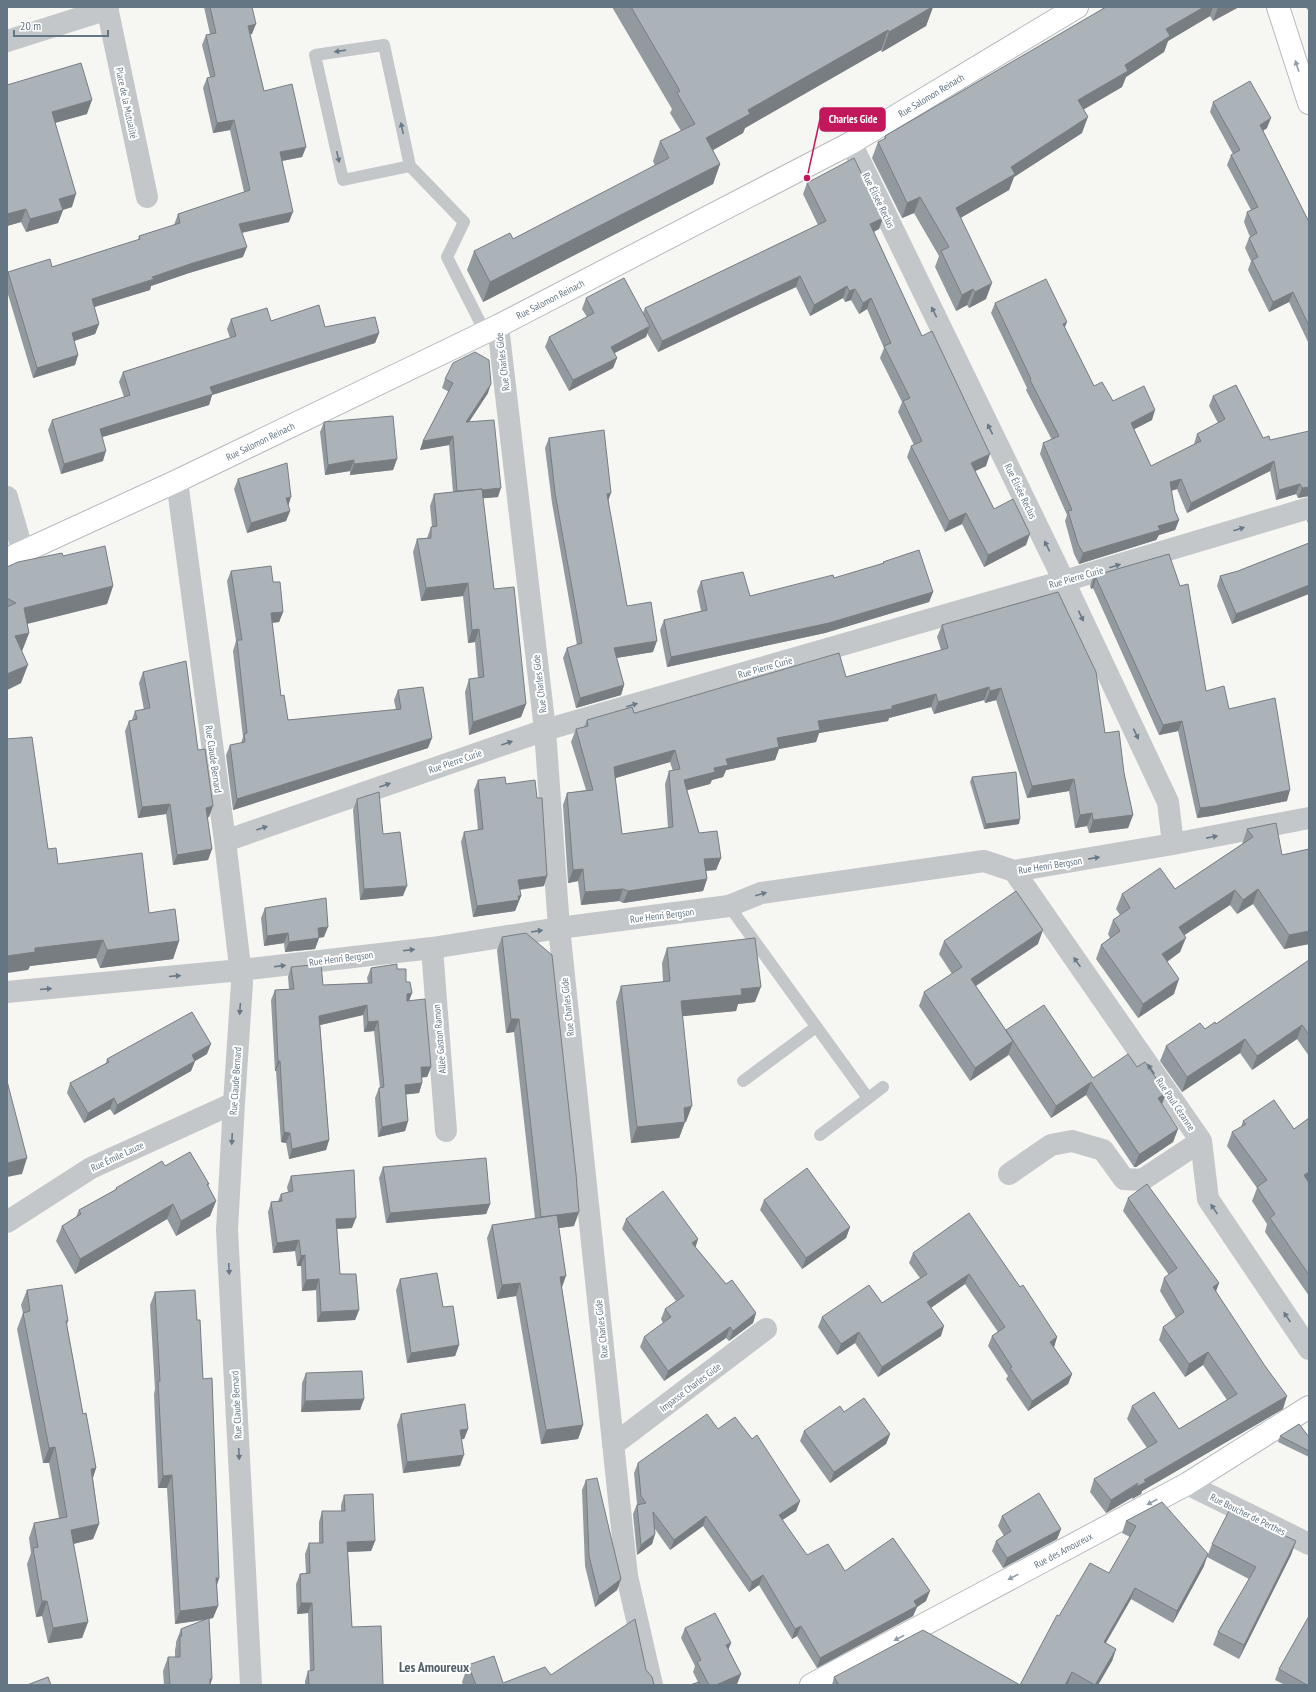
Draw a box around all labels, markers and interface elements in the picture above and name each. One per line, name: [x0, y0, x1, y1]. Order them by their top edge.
scale bar: [14, 12, 108, 38]
text: 20 m: [20, 18, 41, 33]
one-way arrow: [334, 48, 346, 54]
one-way arrow: [1294, 60, 1300, 72]
street label: Place de la Mutualité: [113, 66, 140, 140]
street label: Rue Salomon Reinach: [896, 71, 967, 120]
callout: Charles Gide: [820, 108, 885, 131]
text: Charles Gide: [829, 112, 878, 126]
one-way arrow: [399, 122, 405, 134]
one-way arrow: [335, 151, 341, 163]
street label: Rue Élisée Reclus: [860, 170, 898, 231]
street label: Rue Salomon Reinach: [514, 277, 586, 322]
one-way arrow: [931, 306, 937, 318]
street label: Rue Charles Gide: [492, 332, 513, 392]
street label: Rue Salomon Reinach: [224, 419, 297, 464]
one-way arrow: [987, 423, 993, 435]
street label: Rue Élisée Reclus: [1002, 461, 1040, 522]
one-way arrow: [1234, 526, 1246, 532]
one-way arrow: [1044, 540, 1050, 552]
one-way arrow: [1109, 563, 1121, 569]
street label: Rue Pierre Curie: [1048, 564, 1105, 591]
one-way arrow: [1078, 611, 1084, 622]
street label: Rue Charles Gide: [529, 654, 550, 714]
street label: Rue Pierre Curie: [737, 654, 794, 681]
one-way arrow: [626, 702, 638, 708]
street label: Rue Claude Bernard: [202, 724, 225, 794]
one-way arrow: [1133, 728, 1139, 740]
one-way arrow: [502, 739, 514, 745]
street label: Rue Pierre Curie: [427, 746, 484, 777]
one-way arrow: [379, 782, 391, 788]
one-way arrow: [256, 825, 268, 831]
one-way arrow: [1205, 833, 1218, 839]
street label: Rue Henri Bergson: [1017, 854, 1083, 877]
one-way arrow: [1088, 854, 1100, 860]
one-way arrow: [755, 890, 767, 896]
street label: Rue Henri Bergson: [629, 905, 695, 926]
one-way arrow: [531, 928, 543, 934]
one-way arrow: [403, 947, 415, 954]
street label: Rue Henri Bergson: [308, 948, 374, 969]
one-way arrow: [1073, 956, 1081, 967]
one-way arrow: [274, 962, 286, 969]
one-way arrow: [169, 973, 181, 980]
street label: Rue Charles Gide: [558, 977, 577, 1037]
one-way arrow: [40, 985, 52, 992]
one-way arrow: [237, 1003, 244, 1015]
street label: Allée Gaston Ramon: [430, 1004, 449, 1074]
street label: Rue Claude Bernard: [227, 1047, 244, 1116]
one-way arrow: [1147, 1063, 1155, 1074]
street label: Rue Paul Cézanne: [1153, 1075, 1198, 1133]
one-way arrow: [228, 1133, 235, 1145]
street label: Rue Émile Lauze: [89, 1139, 146, 1174]
one-way arrow: [1211, 1203, 1218, 1215]
one-way arrow: [226, 1263, 233, 1275]
street label: Rue Charles Gide: [592, 1299, 611, 1359]
one-way arrow: [1283, 1311, 1291, 1322]
street label: Impasse Charles Gide: [657, 1360, 724, 1415]
street label: Rue Claude Bernard: [228, 1371, 245, 1439]
one-way arrow: [235, 1448, 242, 1460]
street label: Rue Boucher de Perthes: [1208, 1491, 1288, 1539]
one-way arrow: [1147, 1499, 1158, 1506]
street label: Rue des Amoureux: [1032, 1530, 1095, 1571]
one-way arrow: [1007, 1574, 1019, 1580]
one-way arrow: [893, 1635, 904, 1642]
district label: Les Amoureux: [399, 1658, 470, 1676]

